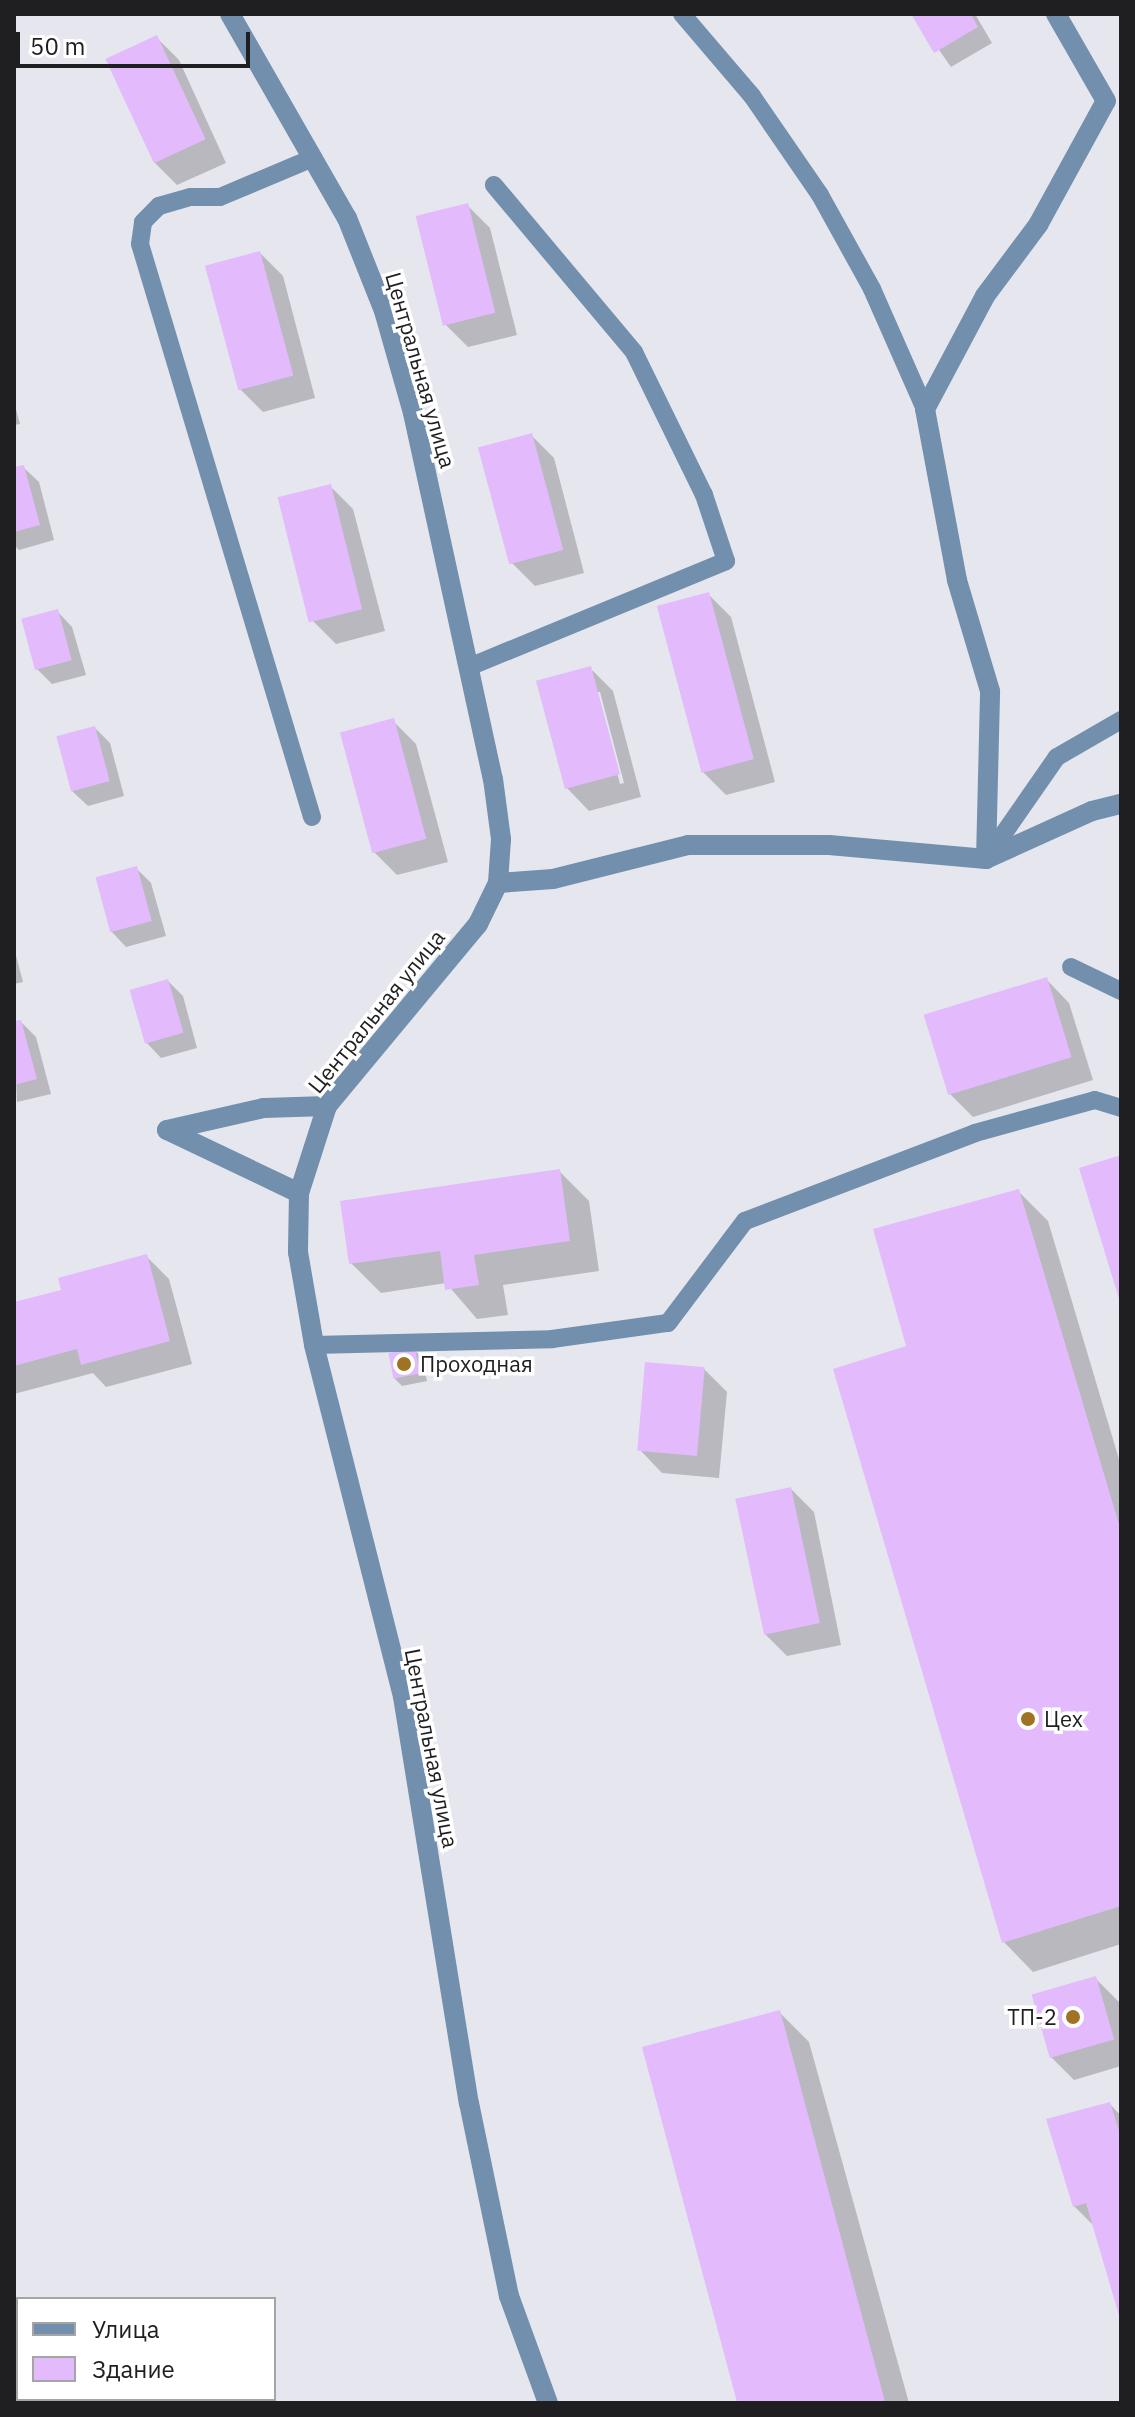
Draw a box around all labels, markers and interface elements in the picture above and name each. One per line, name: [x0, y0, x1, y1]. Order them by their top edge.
scale bar: [20, 16, 254, 66]
text: 50 m: [30, 30, 85, 62]
street label: Центральная улица: [380, 269, 462, 471]
street label: Центральная улица: [302, 924, 450, 1098]
place label: Проходная: [420, 1351, 533, 1377]
marker: Проходная: [395, 1355, 413, 1373]
street label: Центральная улица: [400, 1646, 464, 1850]
place label: Цех: [1044, 1706, 1083, 1732]
marker: Цех: [1019, 1710, 1037, 1728]
place label: ТП-2: [1007, 2004, 1057, 2030]
marker: ТП-2: [1064, 2008, 1082, 2026]
legend: [16, 2297, 276, 2401]
text: Улица: [92, 2313, 160, 2345]
text: Здание: [92, 2353, 175, 2385]

